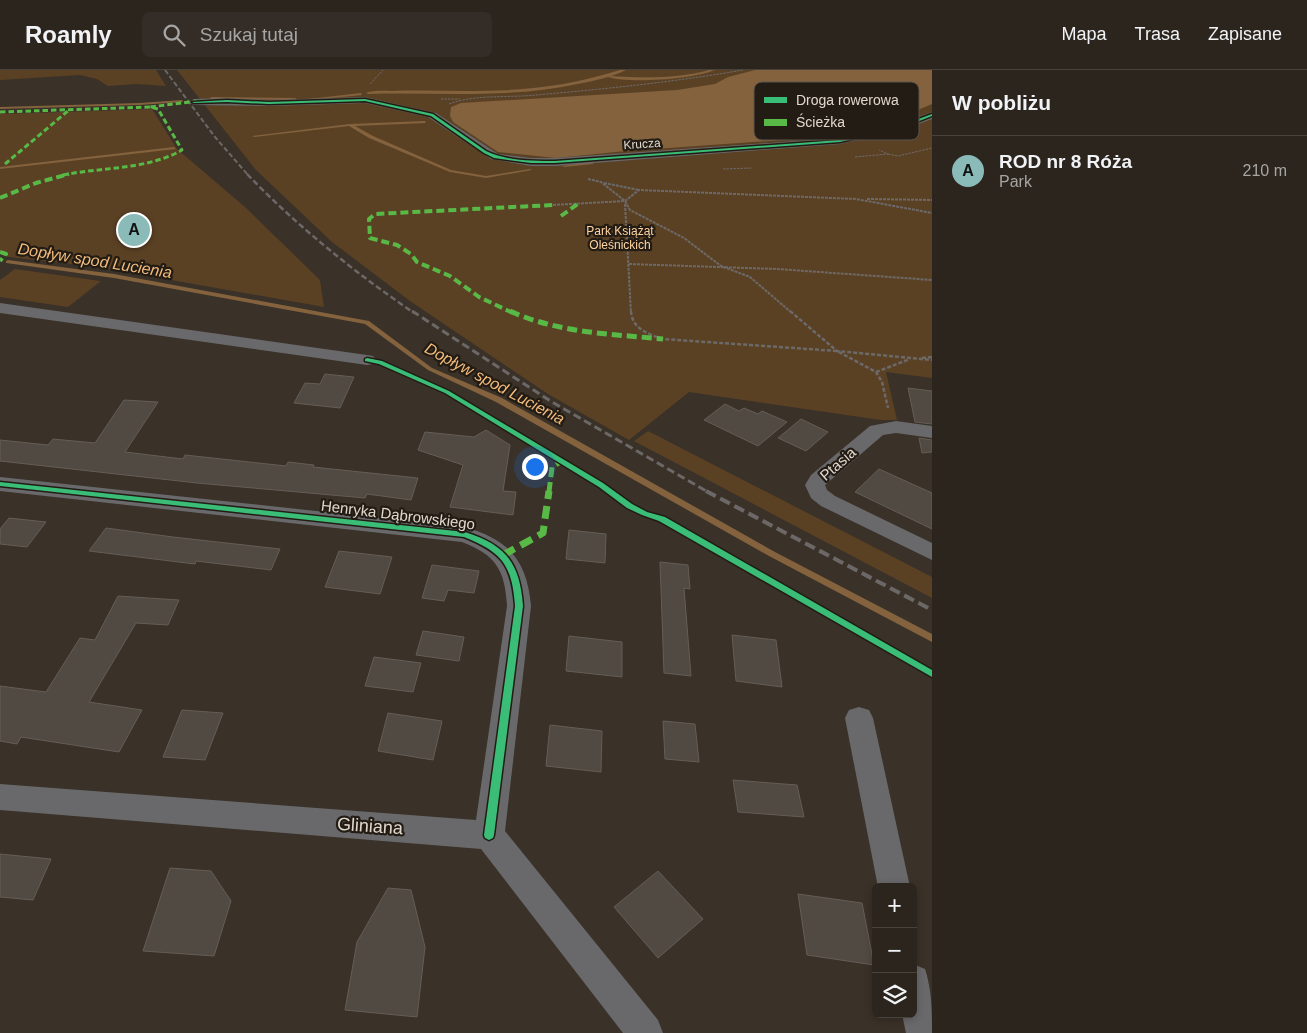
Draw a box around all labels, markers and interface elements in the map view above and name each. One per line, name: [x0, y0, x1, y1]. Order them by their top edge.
search box: [142, 12, 492, 57]
text: Roamly: [25, 21, 112, 48]
icon: search: [160, 21, 188, 49]
text: Szukaj tutaj: [200, 24, 298, 45]
text: Mapa: [1062, 24, 1107, 44]
text: Trasa: [1135, 24, 1180, 44]
text: Zapisane: [1208, 24, 1282, 44]
legend: [754, 82, 919, 140]
text: W pobliżu: [952, 91, 1051, 114]
text: Droga rowerowa: [796, 92, 899, 108]
text: Ścieżka: [796, 113, 845, 130]
street label: Krucza: [623, 136, 661, 152]
text: ROD nr 8 Róża: [999, 151, 1132, 172]
text: A: [962, 162, 974, 179]
text: 210 m: [1243, 162, 1287, 179]
text: Park: [999, 173, 1032, 190]
pin: A: [118, 211, 150, 249]
park label: Park Książąt Oleśnickich: [586, 224, 654, 252]
water label: Dopływ spod Lucienia: [17, 240, 173, 281]
water label: Dopływ spod Lucienia: [422, 339, 568, 428]
street label: Ptasia: [816, 443, 859, 484]
your location: [522, 454, 548, 480]
street label: Henryka Dąbrowskiego: [320, 497, 476, 532]
street label: Gliniana: [336, 814, 405, 838]
map controls: [872, 883, 917, 1018]
button: +: [872, 883, 917, 928]
button: −: [872, 928, 917, 973]
button: layers: [872, 973, 917, 1018]

